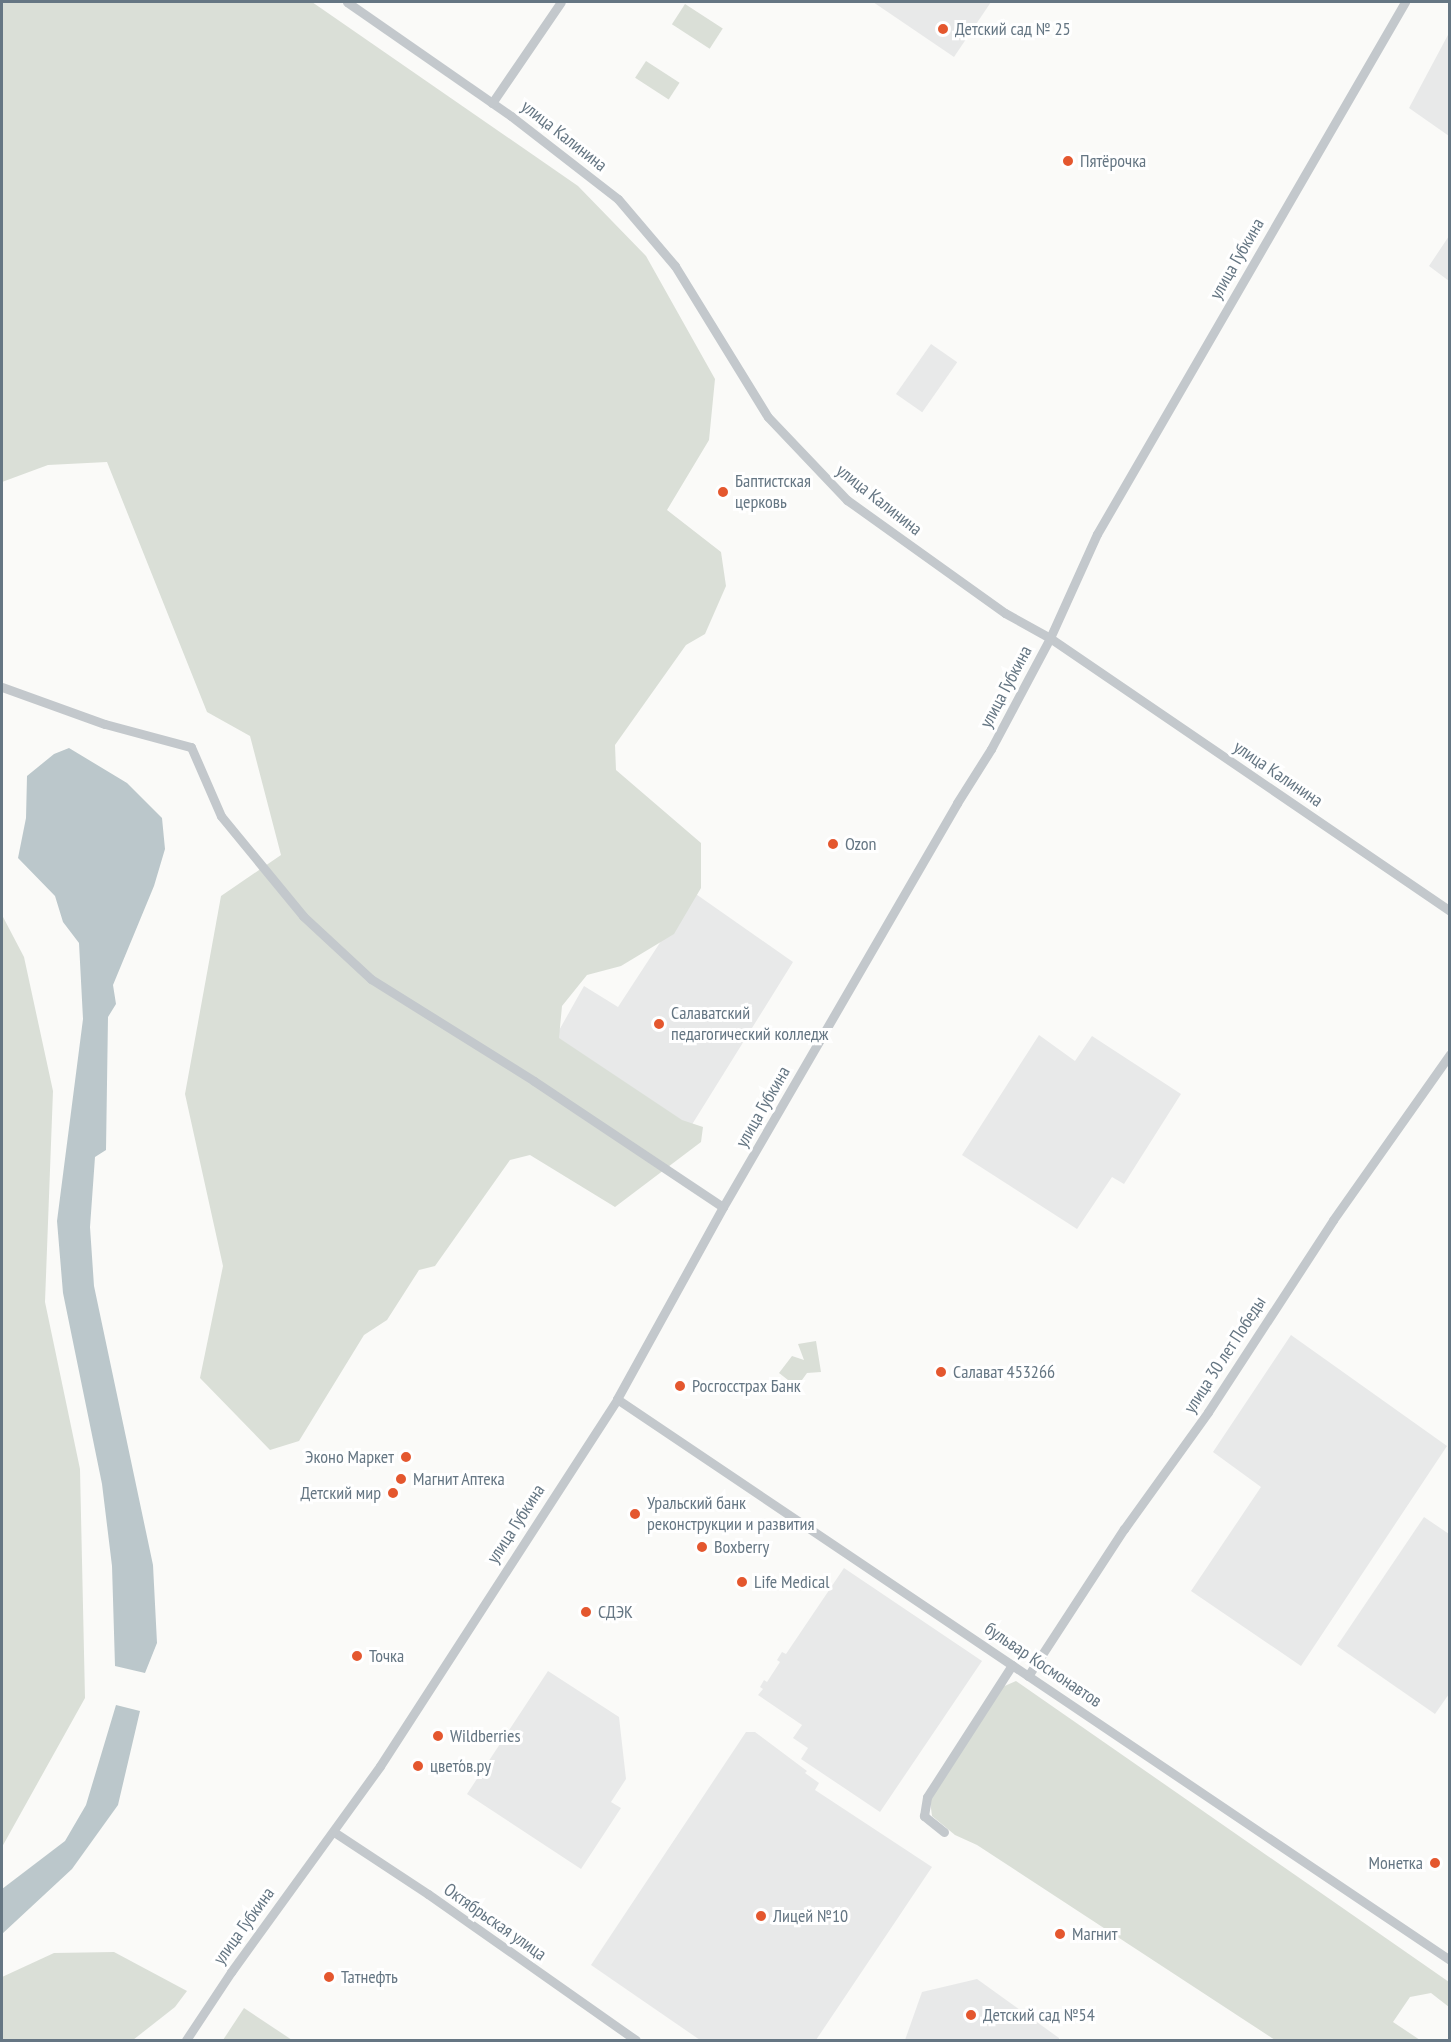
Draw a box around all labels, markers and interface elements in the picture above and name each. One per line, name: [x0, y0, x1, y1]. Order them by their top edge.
place label: Детский сад № 25: [955, 18, 1071, 40]
marker: Детский сад № 25: [936, 22, 950, 36]
street label: улица Калинина: [517, 96, 611, 176]
place label: Пятёрочка: [1080, 150, 1146, 172]
marker: Пятёрочка: [1061, 154, 1075, 168]
street label: улица Губкина: [1205, 215, 1269, 303]
street label: улица Калинина: [832, 460, 926, 540]
place label: Баптистская церковь: [735, 471, 811, 514]
marker: Баптистская церковь: [716, 485, 730, 499]
street label: улица Губкина: [975, 642, 1037, 732]
street label: улица Калинина: [1229, 736, 1327, 812]
place label: Ozon: [845, 833, 877, 855]
marker: Ozon: [826, 837, 840, 851]
place label: Салаватский педагогический колледж: [671, 1003, 828, 1046]
marker: Салаватский педагогический колледж: [652, 1017, 666, 1031]
street label: улица Губкина: [731, 1063, 795, 1151]
street label: улица 30 лет Победы: [1179, 1293, 1271, 1417]
place label: Салават 453266: [953, 1361, 1056, 1383]
marker: Салават 453266: [934, 1365, 948, 1379]
place label: Росгосстрах Банк: [692, 1375, 801, 1397]
marker: Росгосстрах Банк: [673, 1379, 687, 1393]
place label: Эконо Маркет: [305, 1446, 394, 1468]
marker: Эконо Маркет: [399, 1450, 413, 1464]
place label: Магнит Аптека: [413, 1468, 506, 1490]
marker: Магнит Аптека: [394, 1472, 408, 1486]
street label: улица Губкина: [482, 1480, 550, 1568]
place label: Детский мир: [300, 1482, 381, 1504]
marker: Детский мир: [386, 1486, 400, 1500]
place label: Уральский банк реконструкции и развития: [647, 1493, 814, 1536]
marker: Уральский банк реконструкции и развития: [628, 1507, 642, 1521]
place label: Boxberry: [714, 1536, 769, 1558]
marker: Boxberry: [695, 1540, 709, 1554]
place label: Life Medical: [754, 1571, 830, 1593]
marker: Life Medical: [735, 1575, 749, 1589]
place label: СДЭК: [598, 1601, 633, 1623]
marker: СДЭК: [579, 1605, 593, 1619]
street label: бульвар Космонавтов: [980, 1618, 1106, 1712]
place label: Точка: [369, 1645, 404, 1667]
marker: Точка: [350, 1649, 364, 1663]
place label: Wildberries: [450, 1725, 521, 1747]
marker: Wildberries: [431, 1729, 445, 1743]
place label: цвето́в.ру: [430, 1755, 491, 1777]
marker: цвето́в.ру: [411, 1759, 425, 1773]
place label: Монетка: [1369, 1852, 1423, 1874]
marker: Монетка: [1428, 1856, 1442, 1870]
street label: Октябрьская улица: [440, 1879, 550, 1965]
street label: улица Губкина: [209, 1883, 279, 1969]
place label: Лицей №10: [773, 1905, 848, 1927]
marker: Лицей №10: [754, 1909, 768, 1923]
place label: Магнит: [1072, 1923, 1117, 1945]
marker: Магнит: [1053, 1927, 1067, 1941]
place label: Татнефть: [341, 1966, 398, 1988]
marker: Татнефть: [322, 1970, 336, 1984]
place label: Детский сад №54: [983, 2004, 1095, 2026]
marker: Детский сад №54: [964, 2008, 978, 2022]

